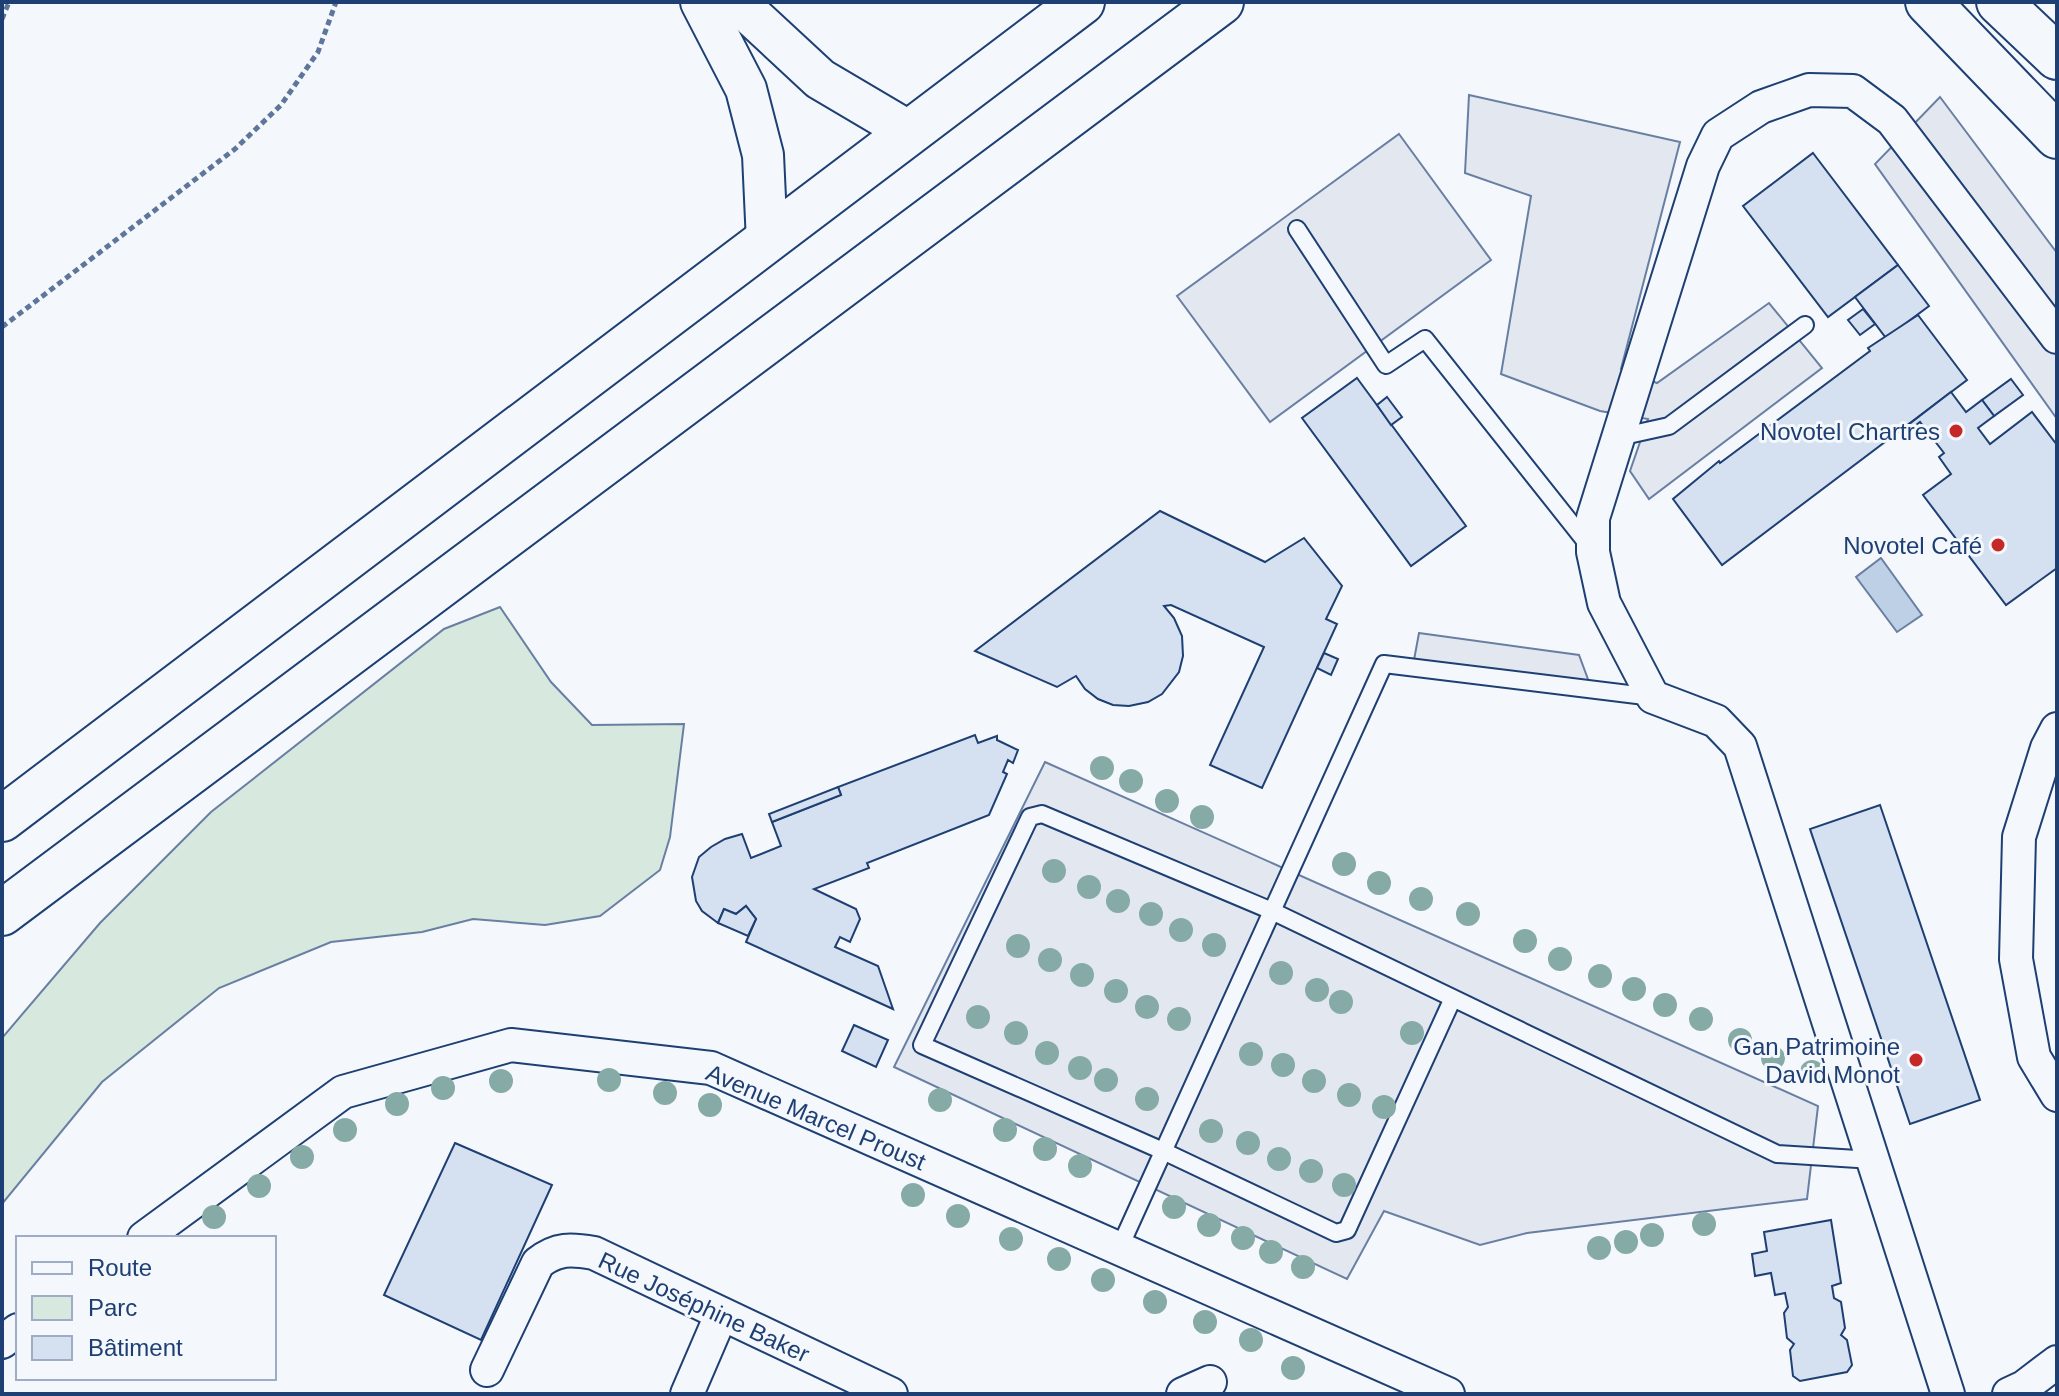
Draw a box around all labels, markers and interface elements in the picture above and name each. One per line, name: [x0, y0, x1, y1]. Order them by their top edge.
place label: Novotel Chartres: [1760, 418, 1940, 445]
marker: Novotel Chartres: [1947, 422, 1965, 440]
place label: Novotel Café: [1843, 532, 1982, 559]
marker: Novotel Café: [1989, 536, 2007, 554]
place label: Gan Patrimoine David Monot: [1733, 1033, 1900, 1088]
marker: Gan Patrimoine David Monot: [1907, 1051, 1925, 1069]
street label: Avenue Marcel Proust: [702, 1059, 930, 1176]
legend: [16, 1236, 276, 1380]
street label: Rue Joséphine Baker: [594, 1246, 814, 1368]
text: Route: [88, 1254, 152, 1281]
text: Parc: [88, 1294, 137, 1321]
text: Bâtiment: [88, 1334, 183, 1361]

